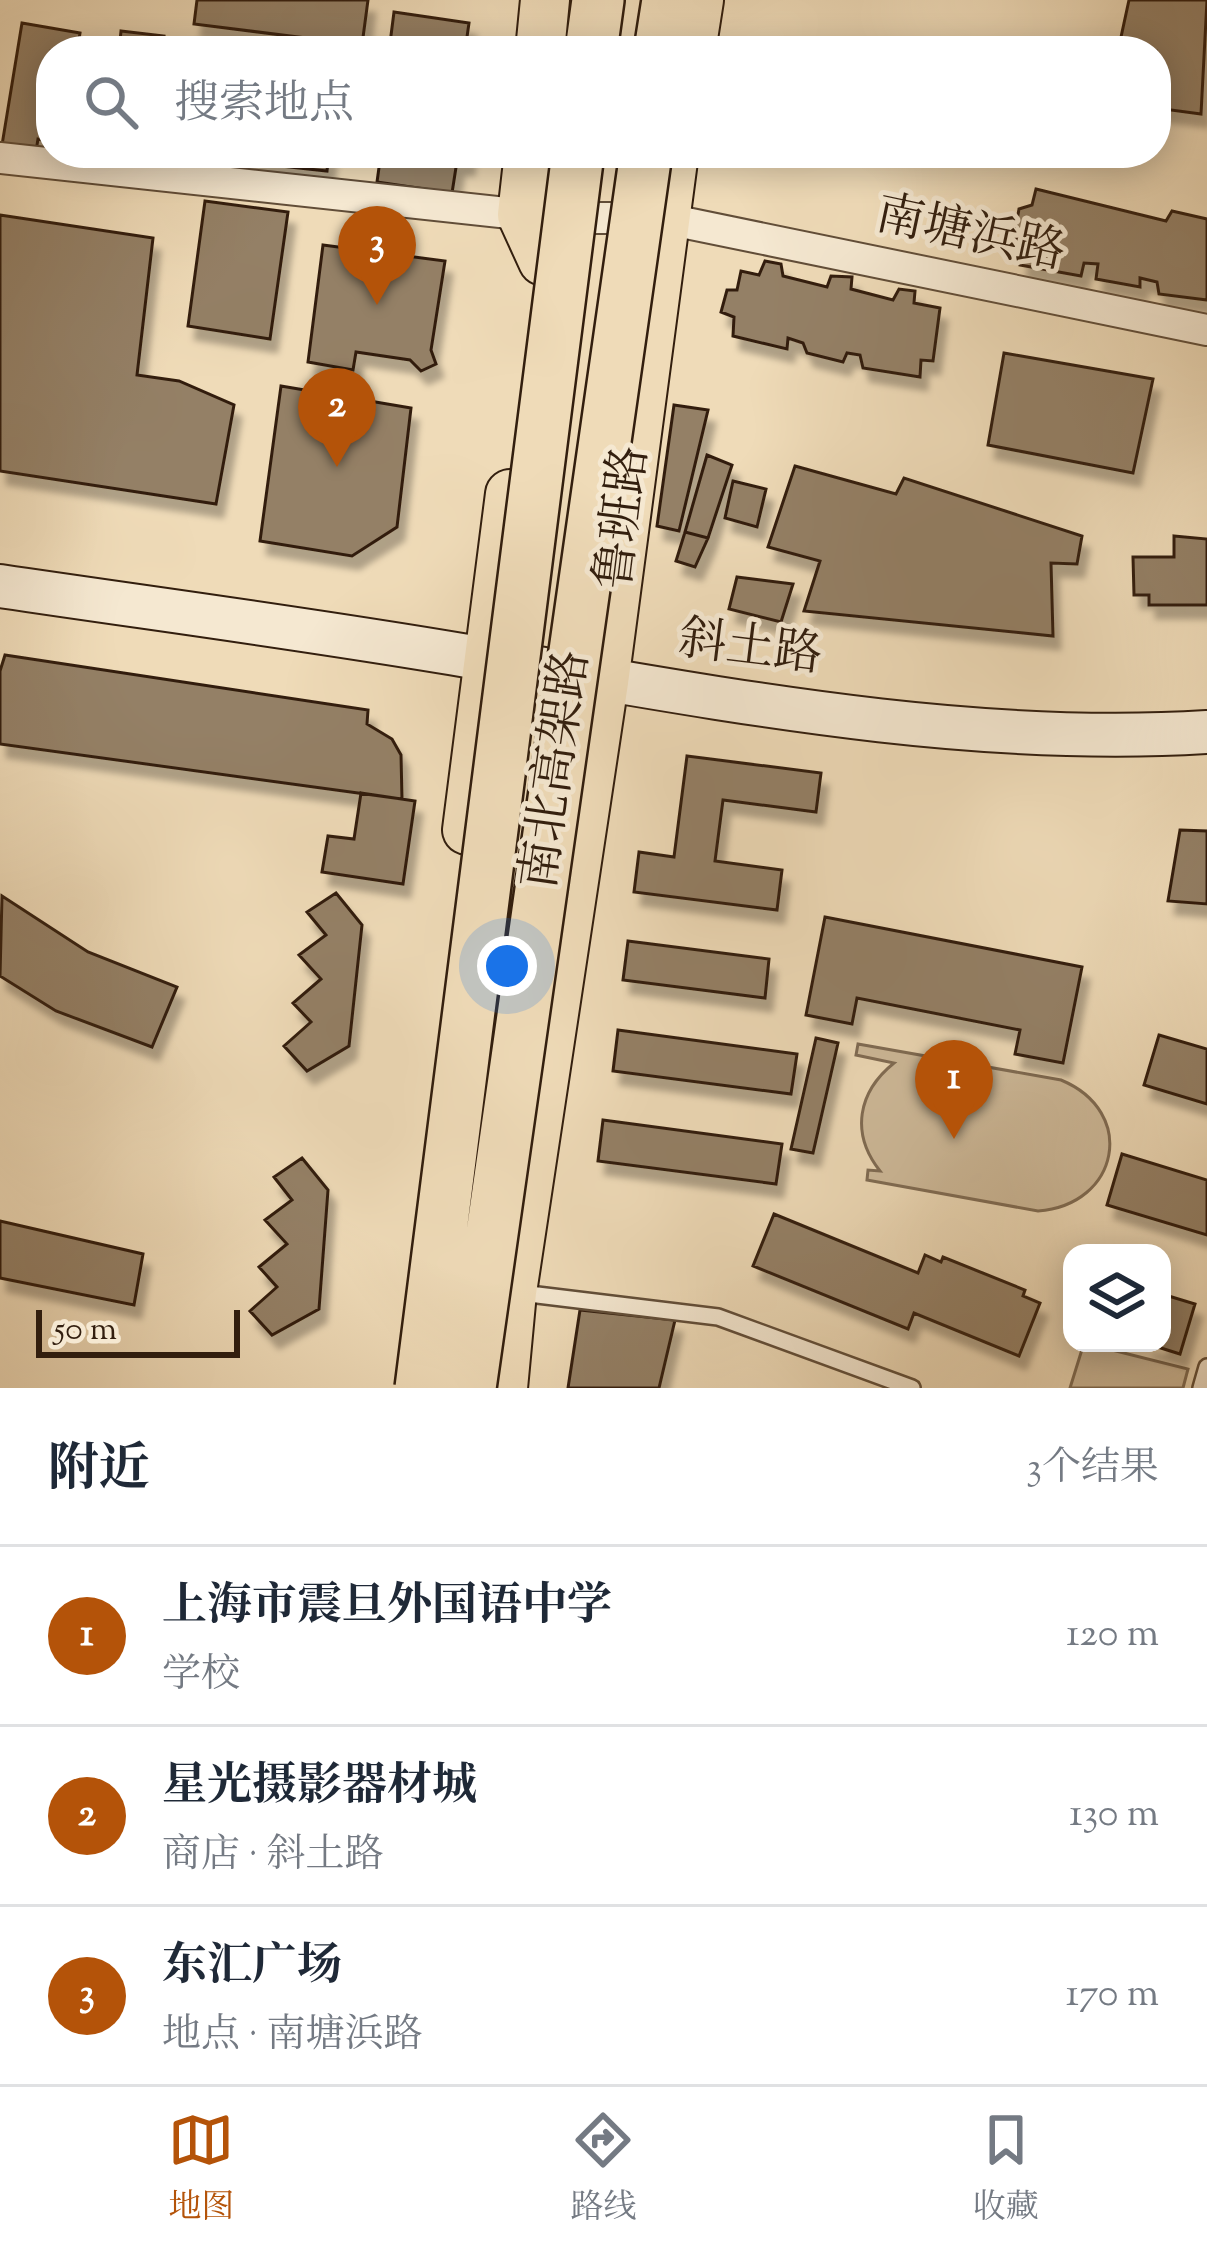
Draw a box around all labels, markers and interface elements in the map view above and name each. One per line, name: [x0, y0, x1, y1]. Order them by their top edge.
search box: [36, 36, 1171, 168]
icon: search: [78, 69, 144, 135]
text: 搜索地点: [174, 74, 354, 139]
street label: 南塘浜路: [869, 182, 1071, 290]
pin: 3: [338, 206, 416, 305]
pin: 2: [298, 368, 376, 467]
street label: 鲁班路: [582, 442, 668, 594]
street label: 斜土路: [674, 607, 826, 693]
street label: 南北高架路: [507, 646, 609, 894]
your location: [477, 936, 537, 996]
pin: 1: [915, 1040, 993, 1139]
map controls: [1063, 1244, 1171, 1352]
button: layers: [1063, 1244, 1171, 1352]
scale bar: [36, 1304, 240, 1357]
text: 50 m: [54, 1307, 117, 1355]
text: 附近: [48, 1435, 150, 1508]
text: 3个结果: [1026, 1442, 1159, 1498]
text: 上海市震旦外国语中学: [162, 1576, 612, 1641]
text: 1: [80, 1608, 94, 1664]
text: 120 m: [1066, 1608, 1159, 1664]
text: 学校: [162, 1649, 240, 1705]
text: 星光摄影器材城: [162, 1756, 477, 1821]
text: 2: [78, 1788, 96, 1844]
text: 130 m: [1069, 1788, 1159, 1844]
text: 商店 · 斜土路: [162, 1829, 383, 1885]
text: 东汇广场: [162, 1936, 342, 2001]
text: 3: [79, 1968, 95, 2024]
text: 170 m: [1066, 1968, 1159, 2024]
text: 地点 · 南塘浜路: [162, 2009, 422, 2065]
tab: 地图: [168, 2107, 234, 2233]
tab: 路线: [570, 2107, 636, 2233]
tab: 收藏: [973, 2107, 1039, 2233]

